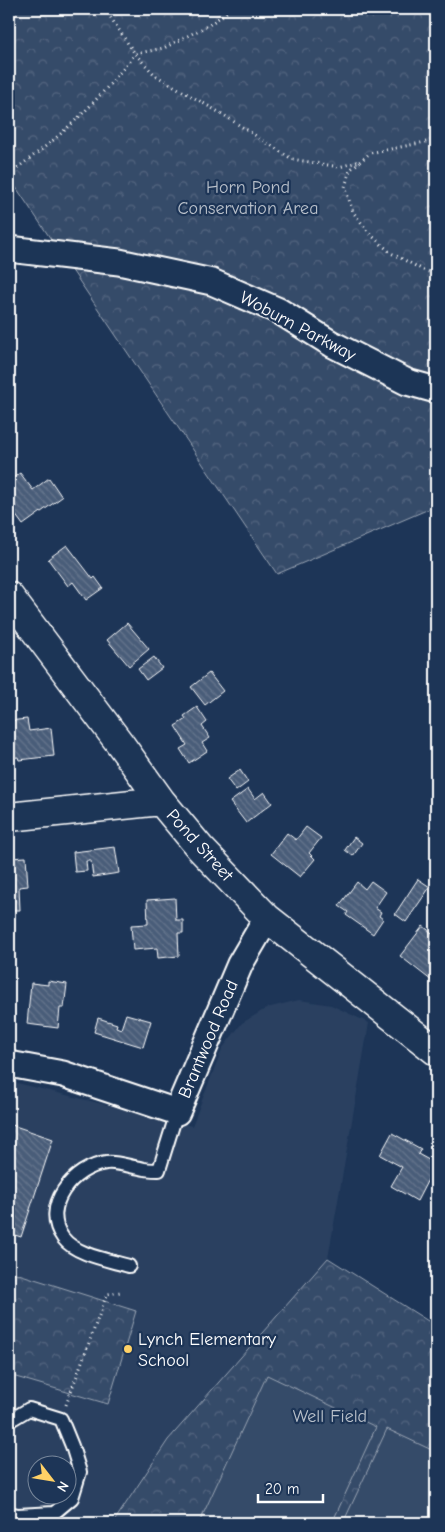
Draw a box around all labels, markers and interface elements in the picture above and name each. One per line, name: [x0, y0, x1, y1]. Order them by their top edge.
park label: Horn Pond Conservation Area: [178, 177, 318, 219]
street label: Woburn Parkway: [236, 287, 360, 366]
street label: Pond Street: [162, 805, 238, 886]
street label: Brantwood Road: [174, 977, 243, 1101]
place label: Lynch Elementary School: [138, 1329, 277, 1371]
marker: Lynch Elementary School: [122, 1343, 134, 1355]
park label: Well Field: [293, 1406, 367, 1427]
north arrow: [28, 1454, 78, 1504]
scale bar: [258, 1472, 322, 1504]
text: N: [53, 1478, 72, 1495]
text: 20 m: [265, 1480, 299, 1498]

